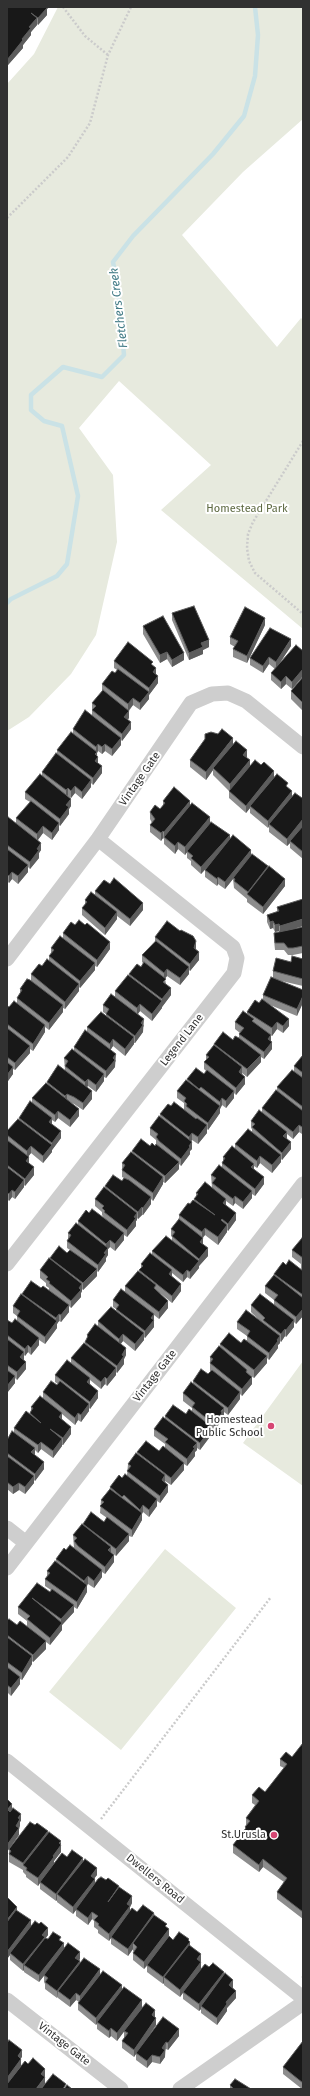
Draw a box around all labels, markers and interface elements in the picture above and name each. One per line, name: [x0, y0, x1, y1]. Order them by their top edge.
water label: Fletchers Creek: [107, 267, 131, 349]
park label: Homestead Park: [206, 502, 288, 516]
street label: Vintage Gate: [117, 750, 163, 808]
street label: Legend Lane: [158, 1011, 206, 1069]
street label: Vintage Gate: [131, 1347, 179, 1405]
place label: Homestead Public School: [196, 1413, 263, 1439]
marker: Homestead Public School: [266, 1421, 276, 1431]
place label: St.Urusla: [221, 1828, 266, 1842]
marker: St.Urusla: [269, 1830, 279, 1840]
street label: Dwellers Road: [123, 1852, 187, 1906]
street label: Vintage Gate: [35, 2020, 93, 2068]

